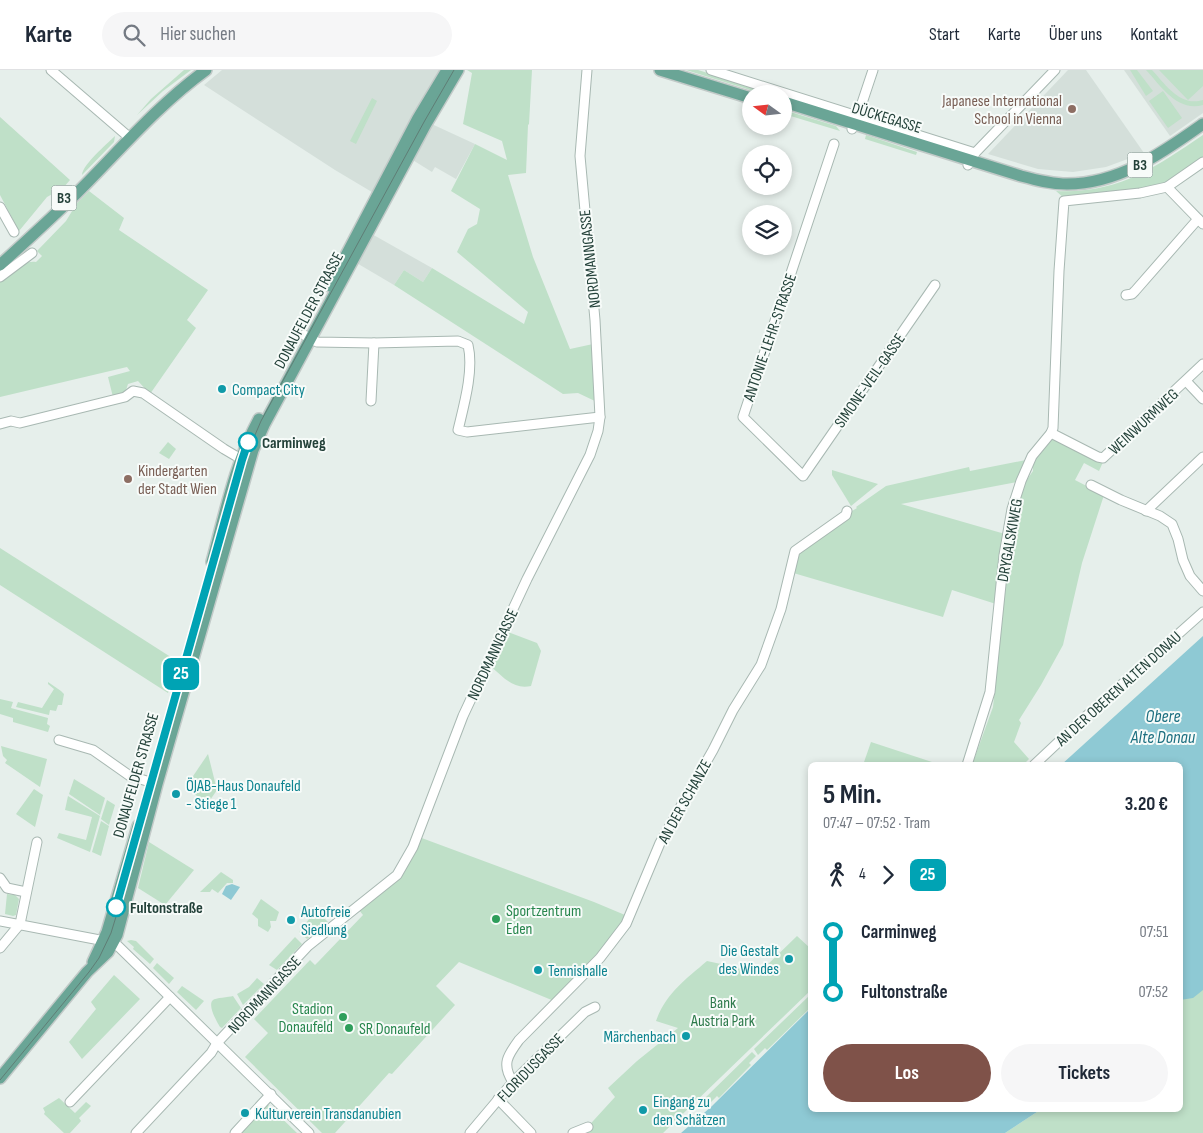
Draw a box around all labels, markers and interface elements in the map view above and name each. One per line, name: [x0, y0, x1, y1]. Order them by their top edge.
search box: [102, 12, 452, 57]
text: Karte: [25, 20, 72, 49]
icon: search: [120, 21, 148, 49]
text: Hier suchen: [160, 23, 236, 46]
text: Start: [929, 24, 960, 45]
text: Karte: [988, 24, 1021, 45]
text: Über uns: [1049, 24, 1102, 45]
text: Kontakt: [1130, 24, 1178, 45]
north arrow: [742, 85, 792, 135]
map controls: [742, 85, 792, 255]
place label: Japanese International School in Vienna: [941, 92, 1062, 129]
street label: DÜCKEGASSE: [849, 99, 924, 138]
marker: Japanese International School in Vienna: [1066, 103, 1078, 115]
button: locate: [742, 145, 792, 195]
road number: B3: [1128, 152, 1152, 178]
road number: B3: [52, 186, 76, 210]
button: layers: [742, 205, 792, 255]
street label: NORDMANNGASSE: [576, 209, 605, 309]
street label: DONAUFELDER STRASSE: [271, 249, 348, 372]
street label: ANTONIE-LEHR-STRASSE: [739, 271, 801, 405]
street label: SIMONE-VEIL-GASSE: [831, 330, 910, 432]
place label: Compact City: [232, 381, 305, 400]
marker: Compact City: [216, 383, 228, 395]
street label: WEINWURMWEG: [1105, 385, 1183, 459]
marker: Carminweg: [238, 432, 258, 452]
place label: Carminweg: [262, 434, 326, 453]
place label: Kindergarten der Stadt Wien: [138, 462, 217, 499]
marker: Kindergarten der Stadt Wien: [122, 473, 134, 485]
street label: DRYGALSKIWEG: [994, 497, 1027, 583]
street label: NORDMANNGASSE: [464, 606, 523, 703]
street label: AN DER OBEREN ALTEN DONAU: [1052, 628, 1186, 751]
line badge: 25: [158, 658, 204, 690]
text: 25: [173, 663, 189, 684]
water label: Obere Alte Donau: [1130, 706, 1196, 748]
street label: DONAUFELDER STRASSE: [110, 711, 163, 840]
street label: AN DER SCHANZE: [654, 756, 716, 848]
place label: ÖJAB-Haus Donaufeld - Stiege 1: [186, 777, 301, 814]
text: 5 Min.: [823, 778, 882, 811]
marker: ÖJAB-Haus Donaufeld - Stiege 1: [170, 788, 182, 800]
text: 3.20 €: [1125, 793, 1168, 816]
text: 07:47 – 07:52 · Tram: [823, 814, 930, 833]
icon: walk: [823, 861, 851, 889]
icon: forward: [874, 861, 902, 889]
text: 25: [920, 864, 936, 885]
text: 4: [859, 865, 866, 884]
marker: Fultonstraße: [106, 897, 126, 917]
place label: Fultonstraße: [130, 899, 203, 918]
place label: Sportzentrum Eden: [506, 902, 581, 939]
place label: Autofreie Siedlung: [300, 903, 351, 940]
marker: Sportzentrum Eden: [490, 913, 502, 925]
marker: Autofreie Siedlung: [285, 914, 297, 926]
text: Carminweg: [861, 921, 937, 944]
text: 07:51: [1140, 923, 1168, 942]
place label: Die Gestalt des Windes: [719, 942, 779, 979]
street label: NORDMANNGASSE: [224, 952, 306, 1038]
marker: Die Gestalt des Windes: [783, 953, 795, 965]
place label: Tennishalle: [548, 962, 608, 981]
marker: Tennishalle: [532, 964, 544, 976]
text: Fultonstraße: [861, 981, 948, 1004]
text: 07:52: [1139, 983, 1168, 1002]
park label: Bank Austria Park: [690, 994, 755, 1031]
place label: Stadion Donaufeld: [278, 1000, 333, 1037]
marker: Stadion Donaufeld: [337, 1011, 349, 1023]
place label: SR Donaufeld: [359, 1020, 430, 1039]
marker: SR Donaufeld: [343, 1022, 355, 1034]
place label: Märchenbach: [603, 1028, 676, 1047]
street label: FLORIDUSGASSE: [494, 1030, 568, 1106]
marker: Märchenbach: [680, 1030, 692, 1042]
button: Los: [823, 1044, 991, 1102]
button: Tickets: [1001, 1044, 1168, 1102]
place label: Eingang zu den Schätzen: [653, 1093, 726, 1130]
marker: Eingang zu den Schätzen: [637, 1104, 649, 1116]
place label: Kulturverein Transdanubien: [255, 1105, 401, 1124]
marker: Kulturverein Transdanubien: [239, 1107, 251, 1119]

